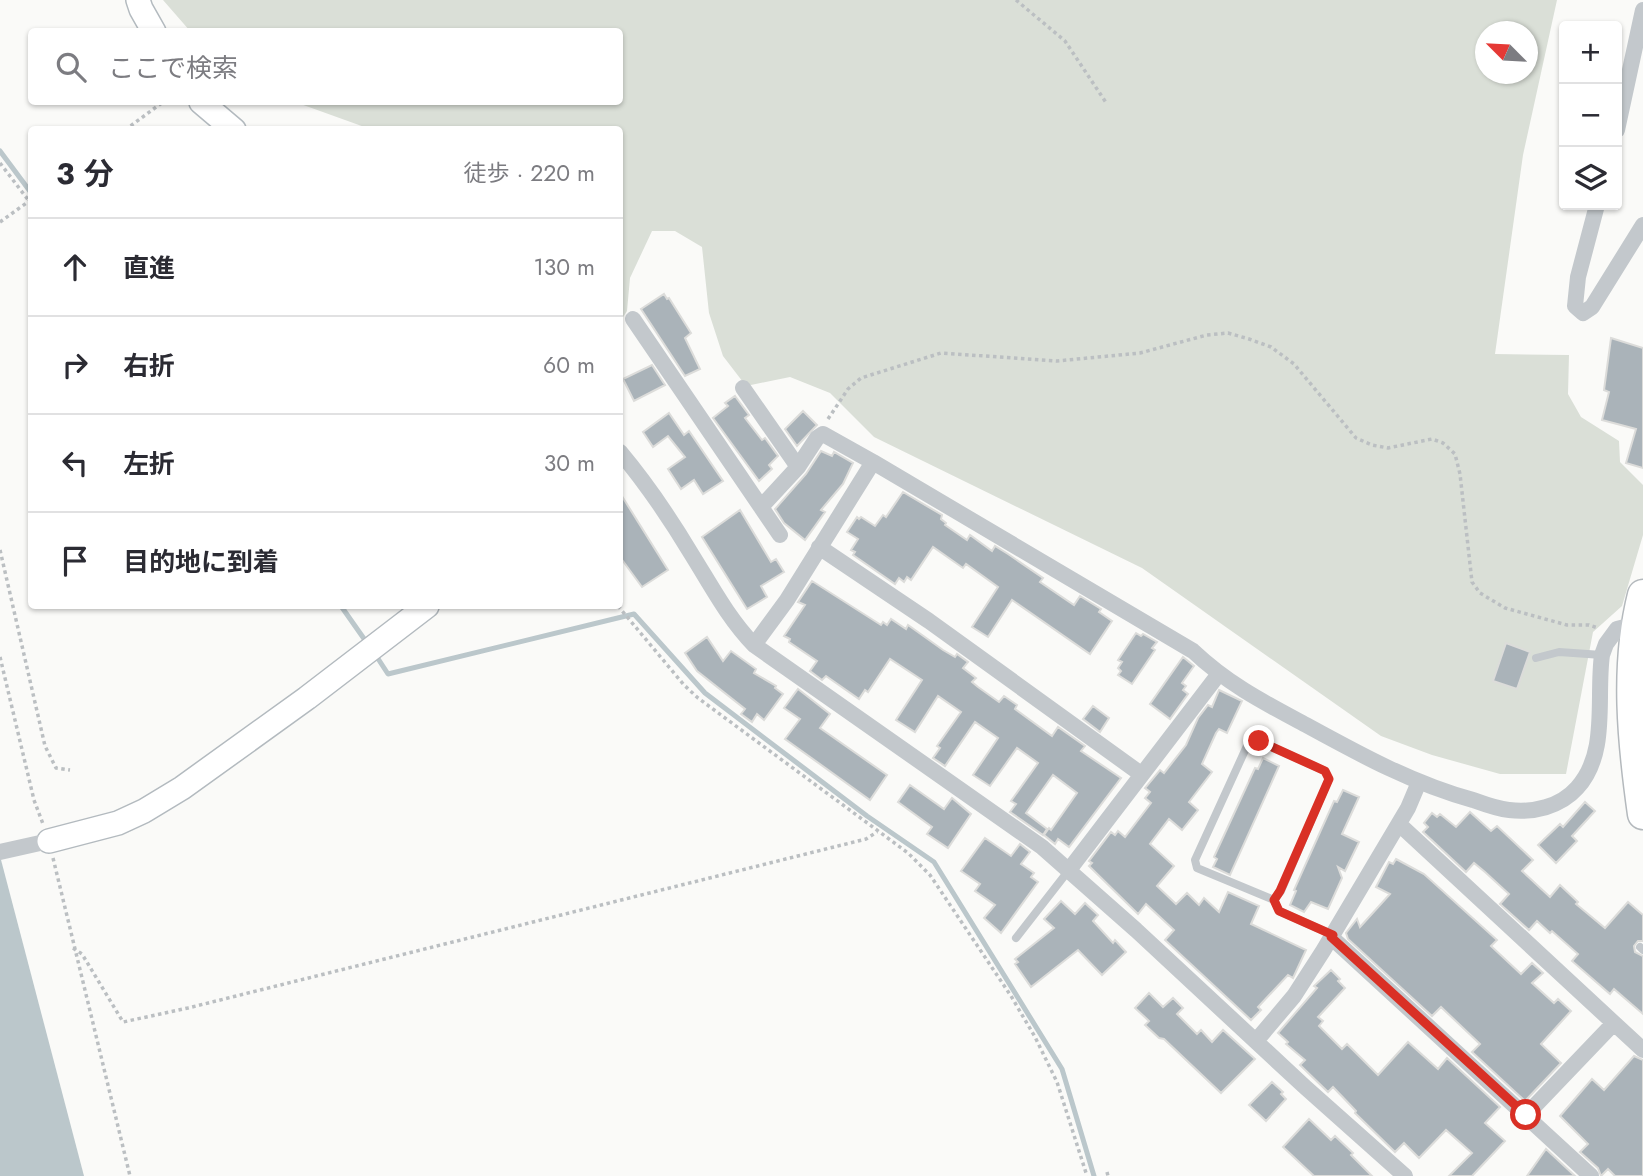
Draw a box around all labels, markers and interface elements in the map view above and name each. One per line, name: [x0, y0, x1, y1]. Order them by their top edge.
north arrow: [1475, 21, 1538, 84]
map controls: [1559, 21, 1622, 210]
button: +: [1559, 21, 1622, 84]
search box: [28, 28, 623, 105]
icon: search: [52, 48, 90, 86]
text: ここで検索: [108, 49, 238, 87]
button: −: [1559, 84, 1622, 147]
button: layers: [1559, 147, 1622, 210]
text: 3 分: [56, 152, 114, 195]
text: 徒歩 · 220 m: [463, 156, 595, 190]
icon: ahead: [56, 248, 94, 286]
text: 直進: [123, 249, 175, 287]
text: 130 m: [533, 250, 595, 284]
icon: right: [56, 346, 94, 384]
text: 右折: [123, 347, 175, 385]
text: 60 m: [543, 348, 595, 382]
icon: left: [56, 444, 94, 482]
text: 左折: [123, 445, 175, 483]
text: 30 m: [544, 446, 595, 480]
icon: arrive: [56, 542, 94, 580]
text: 目的地に到着: [123, 543, 279, 581]
route end: [1243, 725, 1274, 756]
route start: [1510, 1099, 1541, 1130]

